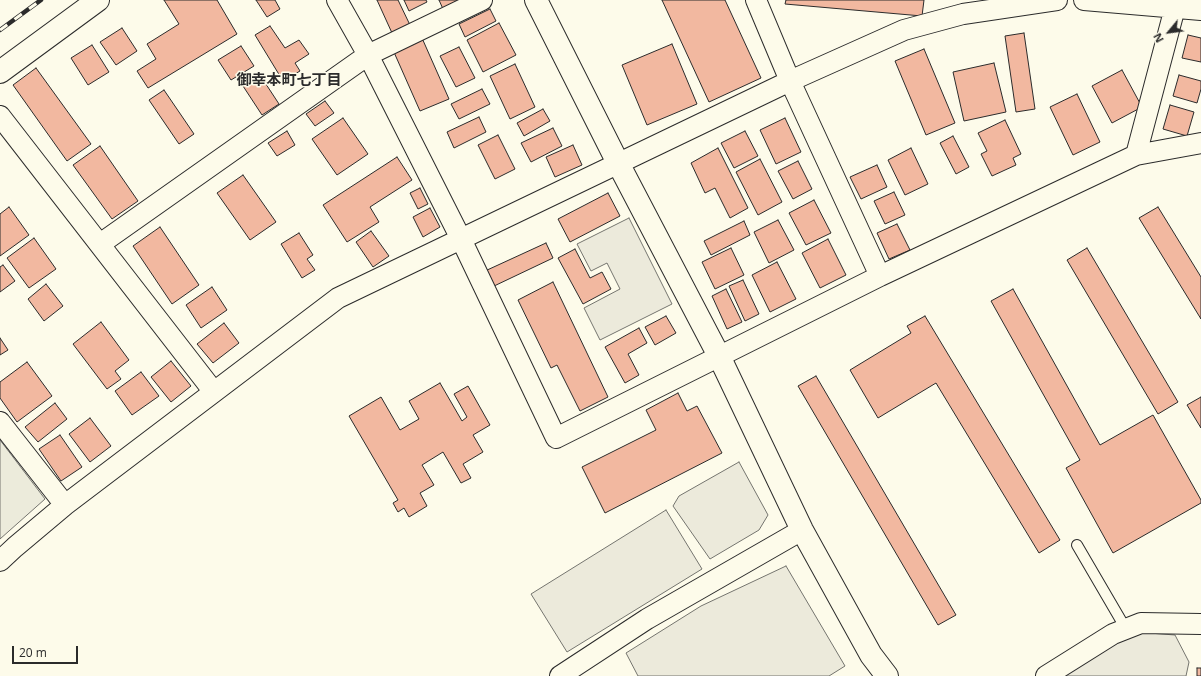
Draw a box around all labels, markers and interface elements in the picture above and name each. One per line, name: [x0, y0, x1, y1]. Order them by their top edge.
north arrow: [1149, 12, 1189, 52]
text: N: [1149, 31, 1167, 46]
district label: 御幸本町七丁目: [237, 72, 341, 90]
scale bar: [14, 638, 80, 664]
text: 20 m: [19, 644, 47, 661]

